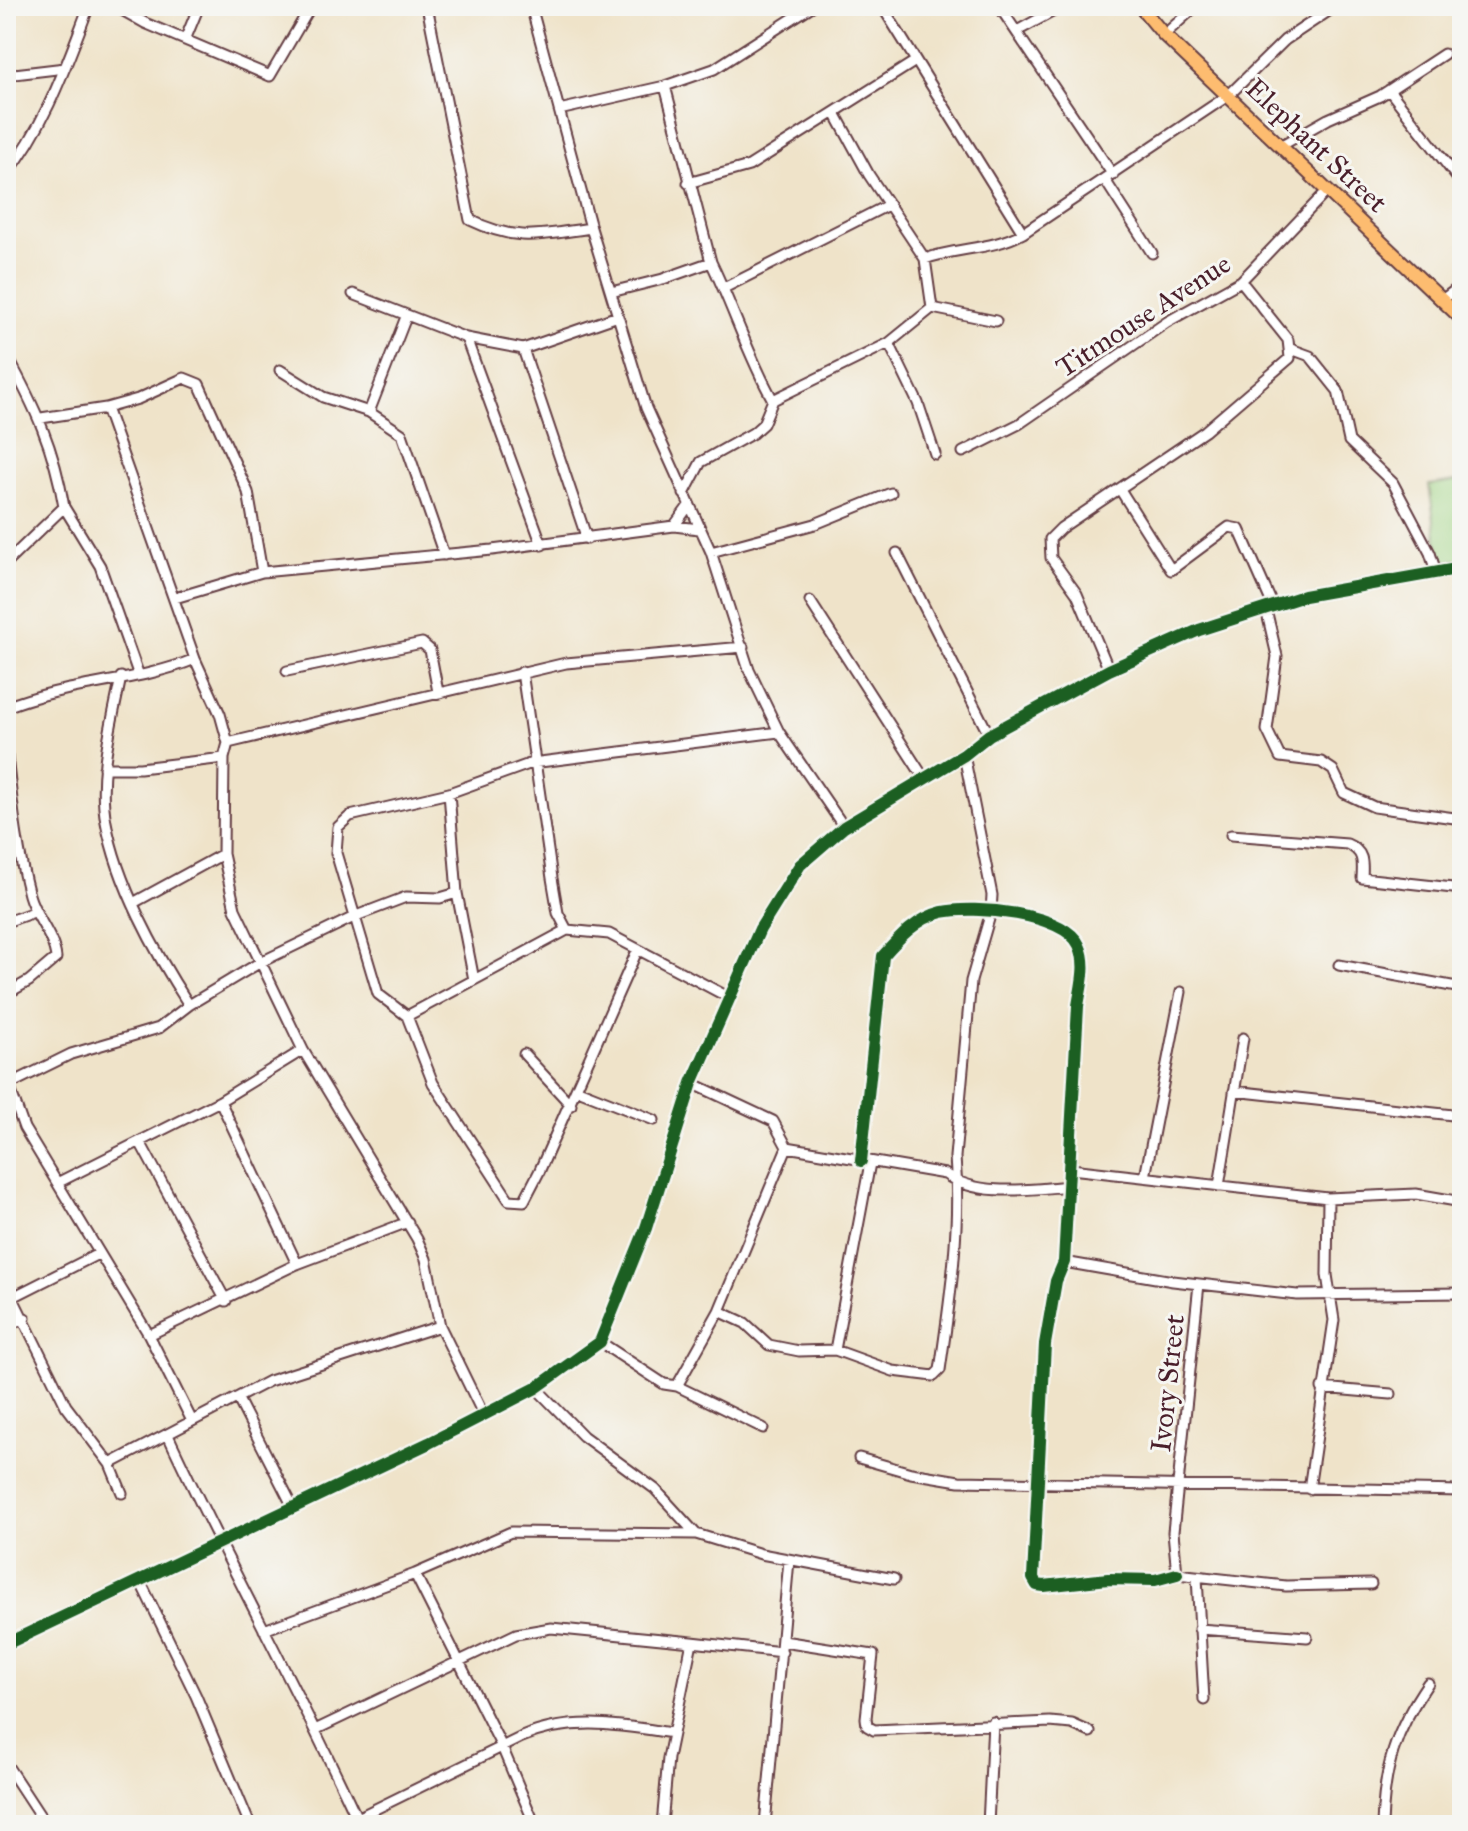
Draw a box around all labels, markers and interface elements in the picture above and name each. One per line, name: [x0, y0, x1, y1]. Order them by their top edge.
street label: Elephant Street: [1239, 71, 1395, 220]
street label: Titmouse Avenue: [1049, 246, 1237, 385]
street label: Ivory Street: [1143, 1313, 1192, 1454]

